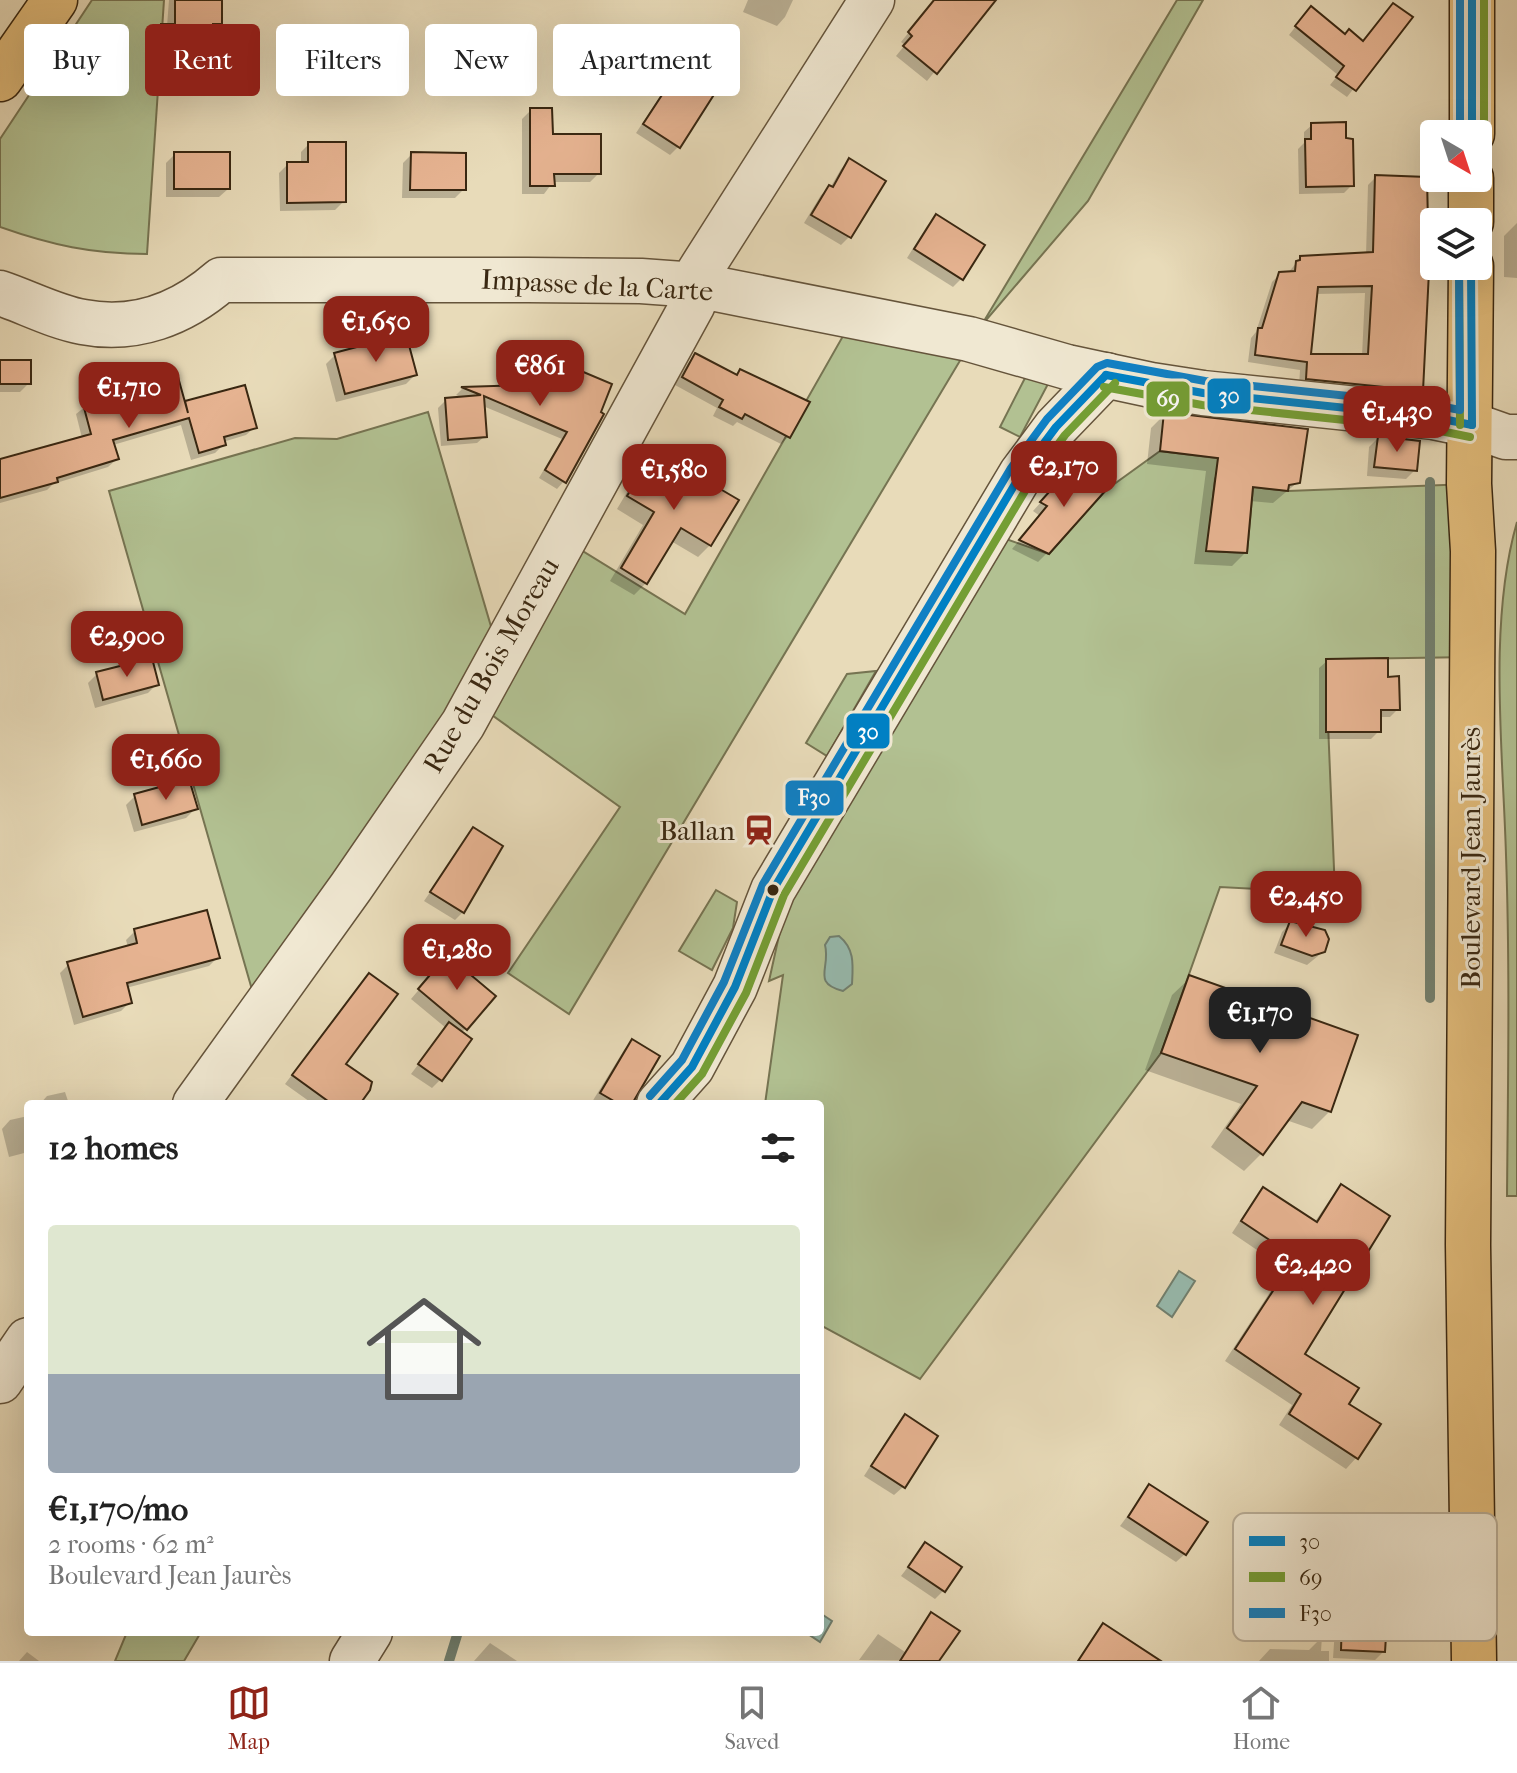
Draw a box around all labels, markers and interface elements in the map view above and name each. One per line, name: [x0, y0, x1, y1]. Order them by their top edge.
chip: Buy: [24, 24, 129, 96]
chip: Rent: [145, 24, 260, 96]
chip: Filters: [276, 24, 409, 96]
chip: New: [425, 24, 537, 96]
chip: Apartment: [553, 24, 740, 96]
north arrow: [1420, 120, 1492, 192]
map controls: [1420, 120, 1492, 280]
button: layers: [1420, 208, 1492, 280]
street label: Impasse de la Carte: [480, 262, 714, 308]
pin: €1,650: [311, 296, 441, 364]
text: €1,650: [341, 306, 411, 337]
pin: €861: [493, 340, 587, 408]
text: €861: [514, 350, 566, 381]
pin: €1,710: [64, 362, 194, 430]
text: €1,710: [97, 372, 161, 403]
line badge: 30: [1206, 377, 1252, 415]
line badge: 69: [1145, 380, 1191, 418]
text: 30: [1218, 383, 1240, 409]
text: 69: [1156, 386, 1180, 412]
pin: €1,430: [1332, 386, 1462, 454]
text: €1,430: [1361, 396, 1433, 427]
pin: €2,170: [999, 441, 1129, 509]
pin: €1,580: [609, 444, 739, 512]
text: €2,170: [1029, 451, 1099, 482]
text: €1,580: [640, 454, 708, 485]
street label: Rue du Bois Moreau: [416, 551, 566, 778]
pin: €2,900: [62, 611, 192, 679]
text: €2,900: [89, 621, 165, 652]
line badge: 30: [845, 712, 891, 750]
text: 30: [857, 719, 879, 745]
street label: Boulevard Jean Jaurès: [1454, 727, 1487, 989]
pin: €1,660: [101, 734, 231, 802]
text: €1,660: [130, 744, 202, 775]
line badge: F30: [784, 779, 845, 817]
text: F30: [797, 785, 830, 811]
station icon: Ballan: [742, 813, 776, 847]
place label: Ballan: [659, 814, 735, 847]
pin: €2,450: [1241, 871, 1371, 939]
text: €2,450: [1268, 881, 1344, 912]
unlabelled marker: [765, 882, 781, 898]
pin: €1,280: [392, 924, 522, 992]
text: €1,280: [422, 934, 492, 965]
pin: €1,170: [1195, 987, 1325, 1055]
text: €1,170: [1227, 997, 1293, 1028]
icon: filters: [756, 1126, 800, 1170]
text: 12 homes: [48, 1128, 178, 1168]
pin: €2,420: [1248, 1239, 1378, 1307]
text: €2,420: [1274, 1249, 1352, 1280]
icon: home: [352, 1277, 496, 1421]
text: €1,170/mo: [48, 1489, 188, 1529]
legend: [1233, 1513, 1497, 1641]
text: 2 rooms · 62 m²: [48, 1529, 214, 1560]
text: 30: [1299, 1529, 1320, 1555]
text: Boulevard Jean Jaurès: [48, 1560, 291, 1591]
text: 69: [1299, 1565, 1322, 1591]
text: F30: [1299, 1601, 1332, 1627]
tab: Map: [227, 1681, 271, 1755]
tab: Saved: [725, 1681, 779, 1755]
tab: Home: [1233, 1681, 1290, 1755]

